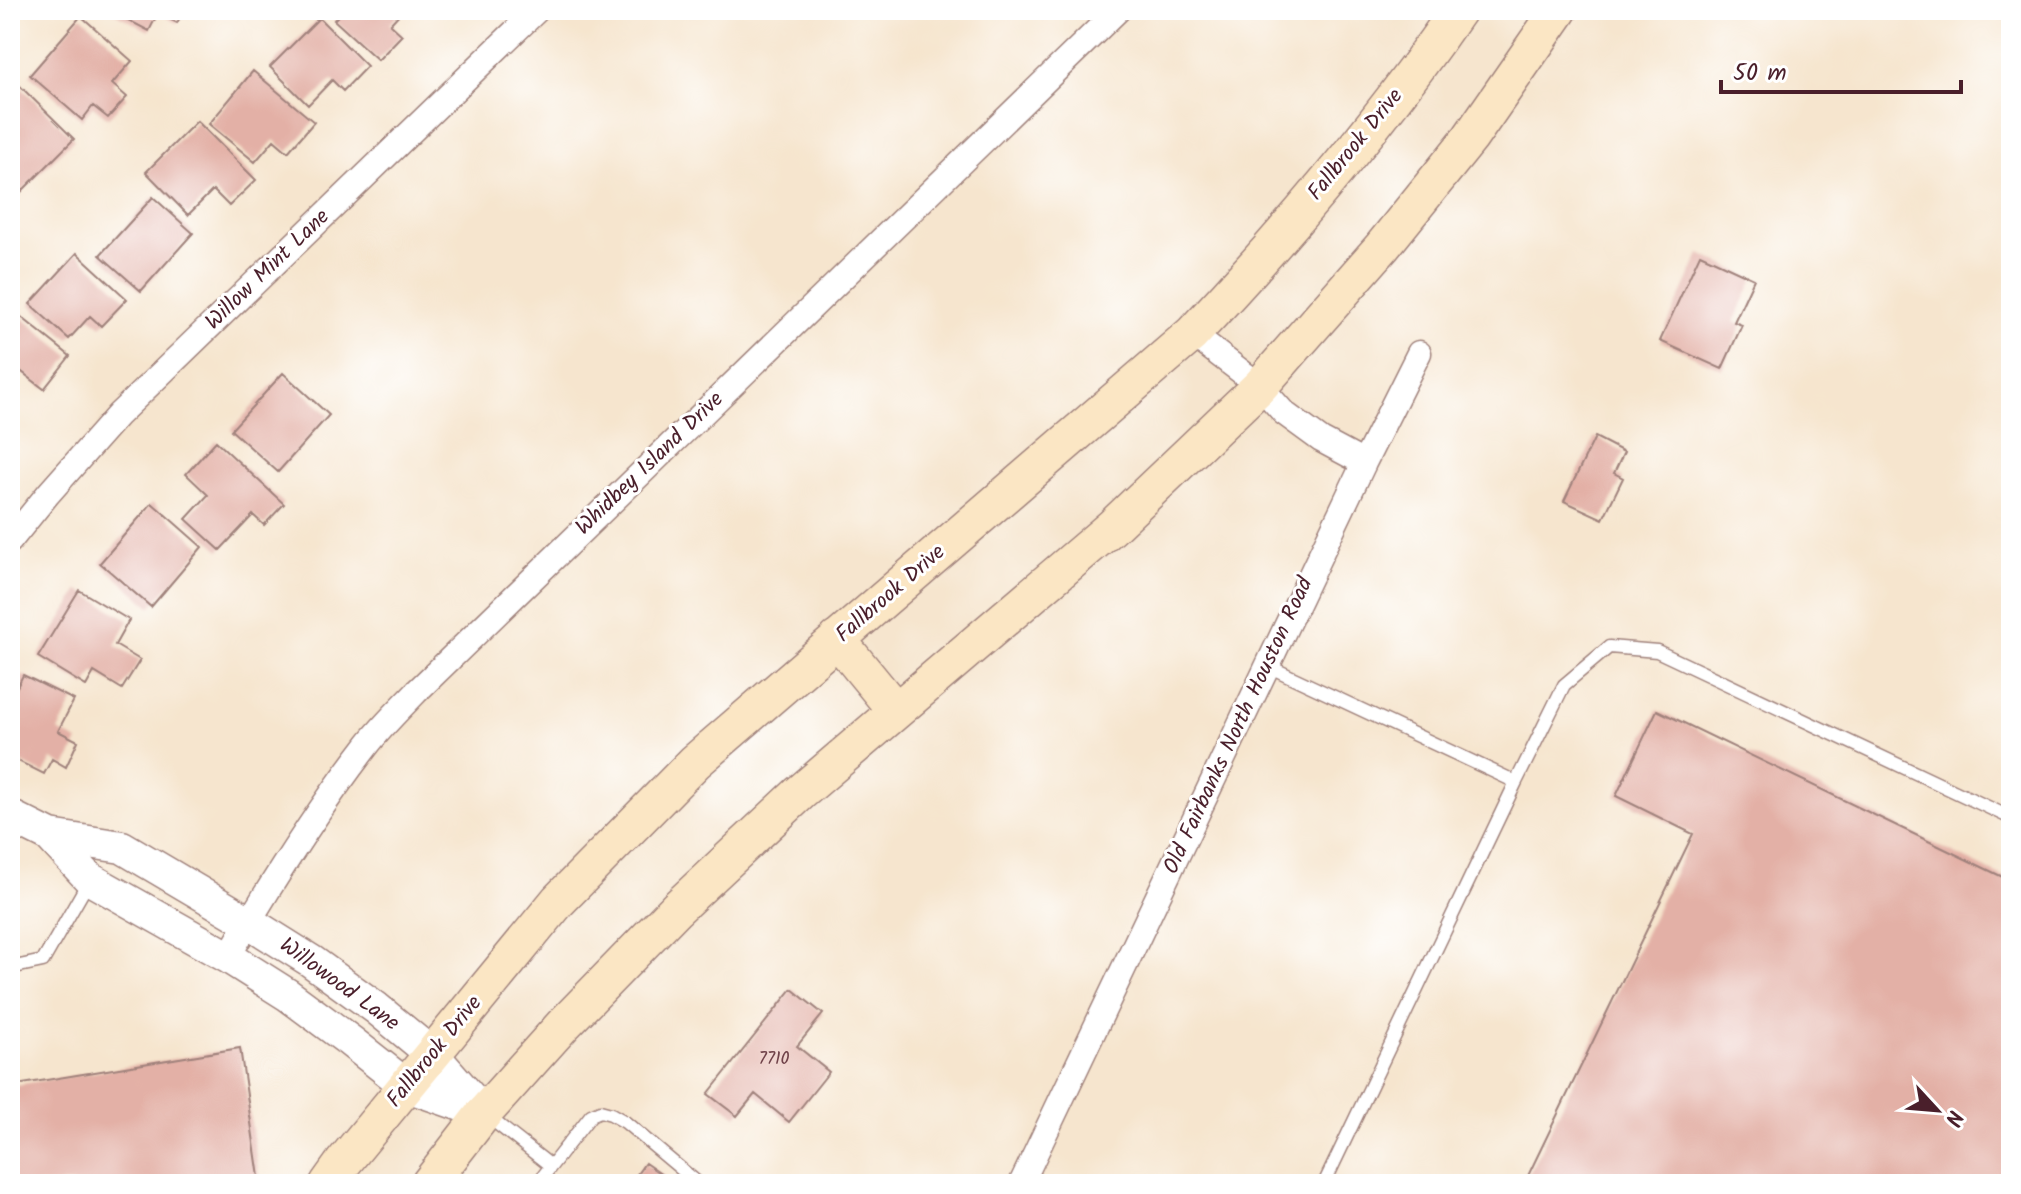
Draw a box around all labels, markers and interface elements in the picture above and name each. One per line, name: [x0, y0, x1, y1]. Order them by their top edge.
scale bar: [1721, 44, 1961, 94]
text: 50 m: [1733, 54, 1787, 93]
street label: Fallbrook Drive: [1299, 81, 1413, 209]
street label: Willow Mint Lane: [197, 201, 339, 339]
street label: Whidbey Island Drive: [568, 384, 732, 544]
street label: Fallbrook Drive: [828, 536, 954, 652]
street label: Old Fairbanks North Houston Road: [1155, 571, 1324, 880]
street label: Willowood Lane: [271, 929, 407, 1041]
street label: Fallbrook Drive: [378, 988, 492, 1116]
house number: 7710: [758, 1045, 790, 1074]
north arrow: [1897, 1070, 1977, 1150]
text: N: [1934, 1104, 1972, 1132]

